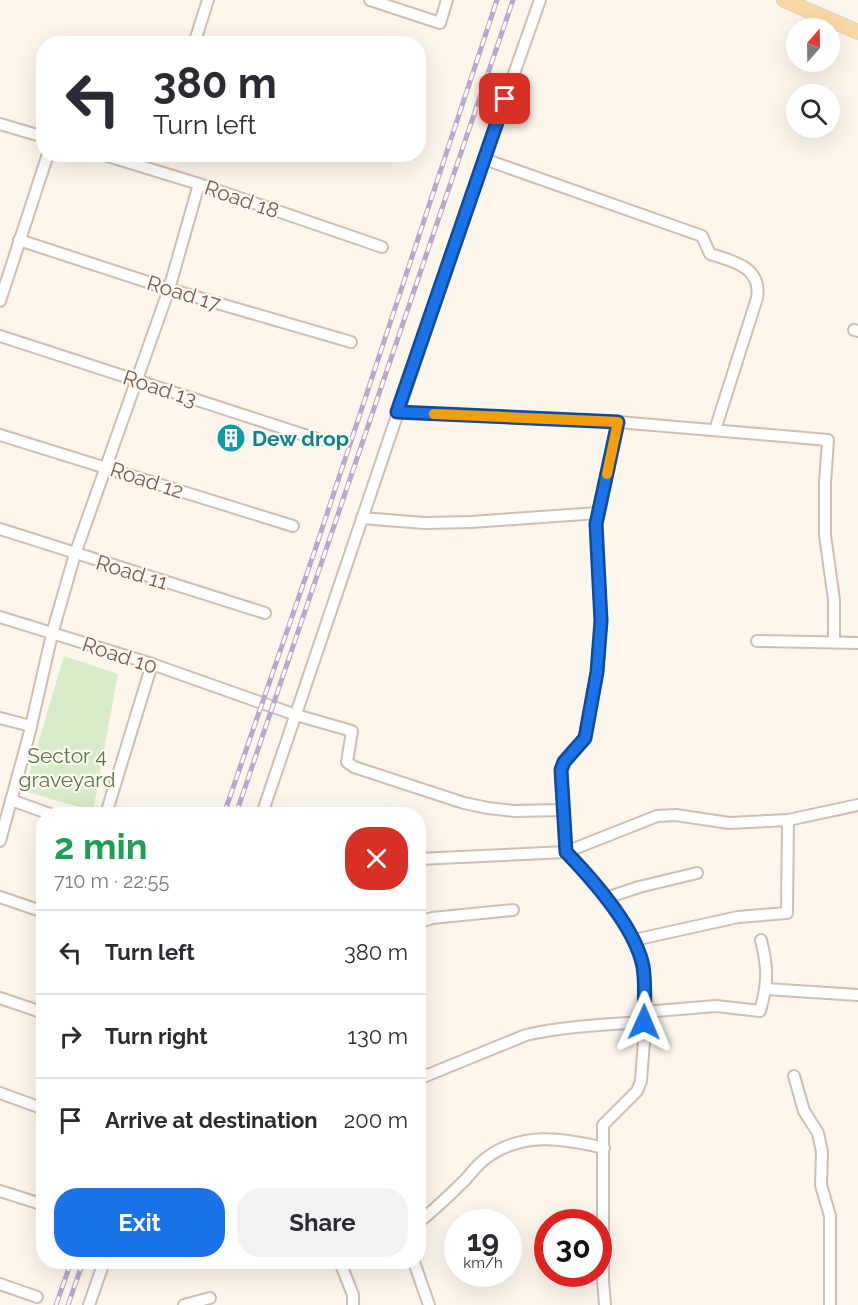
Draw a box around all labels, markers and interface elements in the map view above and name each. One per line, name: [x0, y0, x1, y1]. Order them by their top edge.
north arrow: [786, 18, 840, 72]
map controls: [786, 18, 840, 138]
text: 380 m: [153, 59, 277, 108]
icon: left: [54, 60, 132, 138]
pin: [479, 73, 530, 124]
icon: arrive: [488, 82, 521, 115]
button: search: [786, 84, 840, 138]
text: Turn left: [153, 109, 256, 140]
street label: Road 18: [201, 175, 283, 223]
street label: Road 17: [144, 270, 225, 316]
street label: Road 13: [120, 364, 200, 412]
building icon: Dew drop: [215, 422, 247, 454]
place label: Dew drop: [252, 426, 349, 451]
street label: Road 12: [107, 456, 187, 504]
street label: Road 11: [93, 549, 171, 595]
street label: Road 10: [79, 631, 161, 679]
park label: Sector 4 graveyard: [19, 743, 115, 792]
text: 2 min: [54, 825, 147, 867]
button: close: [345, 827, 408, 890]
text: 710 m · 22:55: [54, 869, 169, 893]
icon: left: [54, 936, 87, 969]
text: Turn left: [105, 939, 195, 965]
text: 380 m: [344, 939, 408, 965]
position arrow: [612, 990, 676, 1054]
icon: right: [54, 1020, 87, 1053]
text: Turn right: [105, 1023, 208, 1049]
text: 130 m: [348, 1023, 408, 1049]
icon: arrive: [54, 1104, 87, 1137]
text: Arrive at destination: [105, 1107, 318, 1133]
text: 200 m: [344, 1107, 408, 1133]
button: Exit: [54, 1188, 225, 1257]
button: Share: [237, 1188, 408, 1257]
speed limit sign: 30: [534, 1209, 612, 1287]
text: 19: [467, 1223, 499, 1258]
text: km/h: [463, 1254, 503, 1272]

